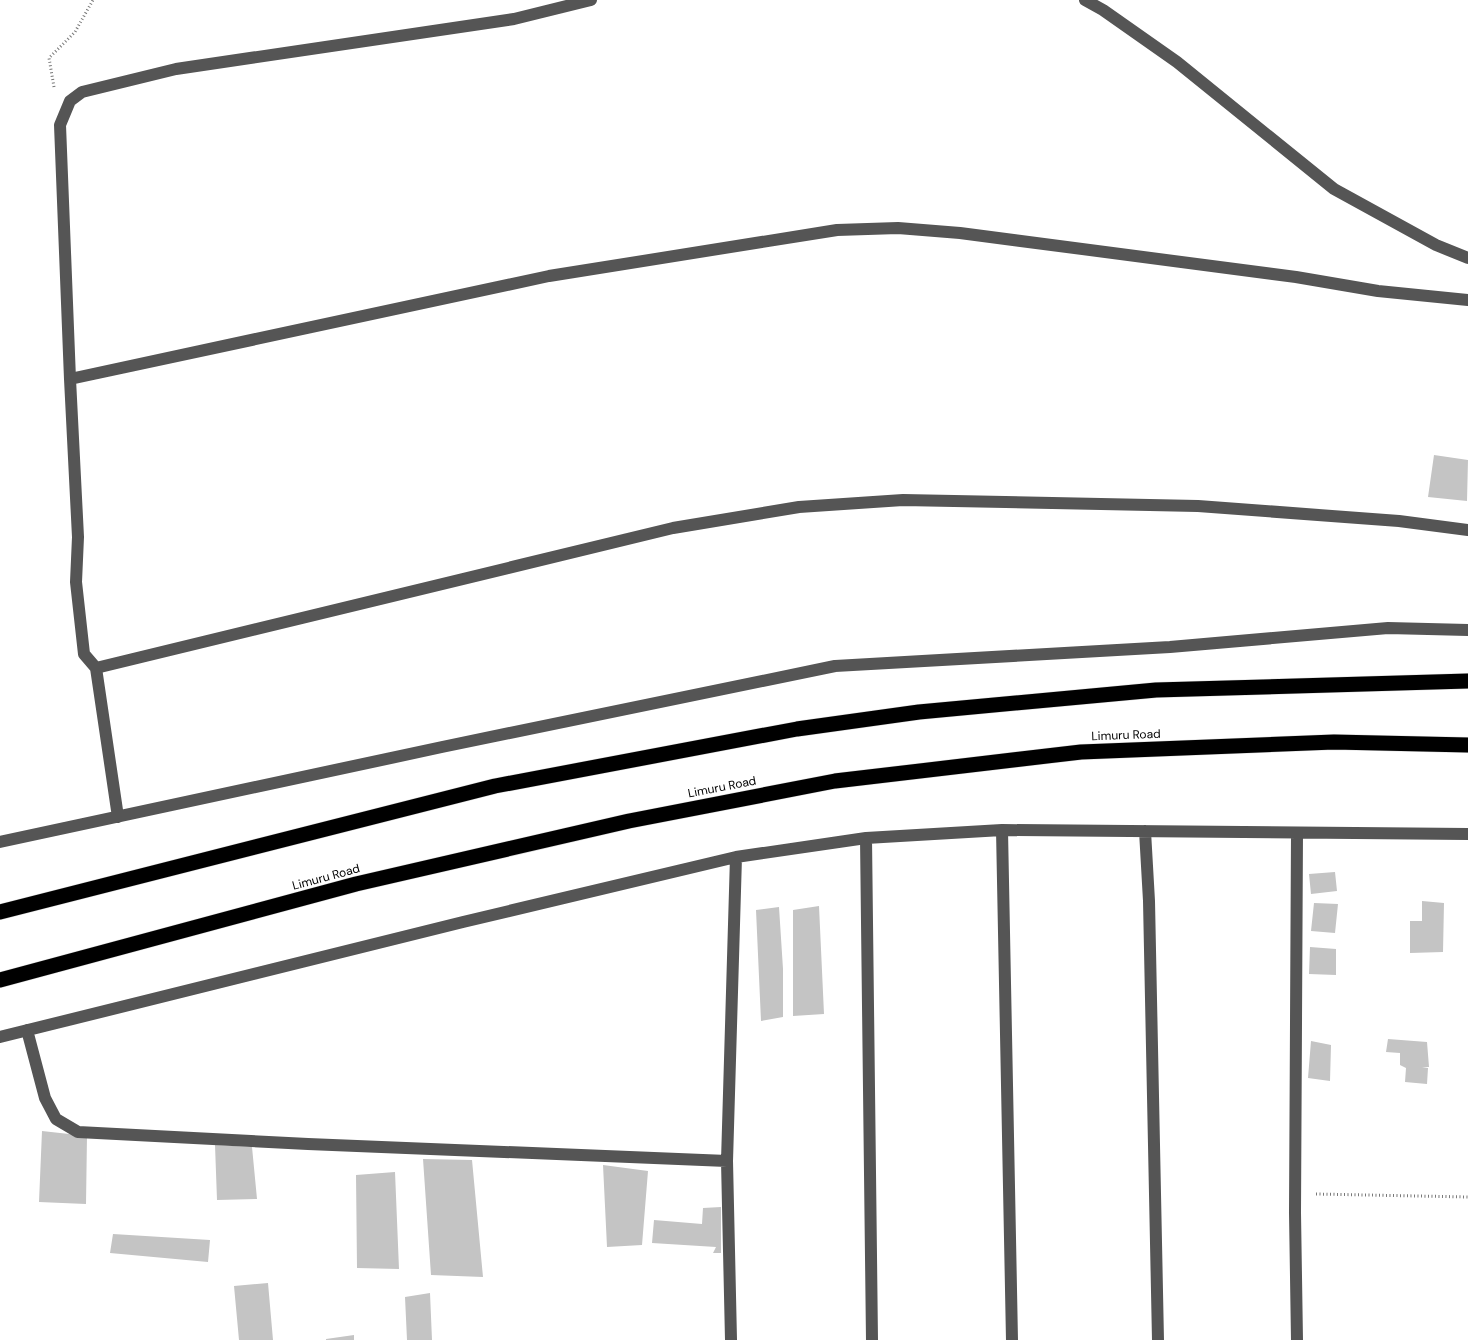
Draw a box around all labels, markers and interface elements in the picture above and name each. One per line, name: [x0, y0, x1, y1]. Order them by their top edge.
street label: Limuru Road: [1091, 726, 1161, 744]
street label: Limuru Road: [687, 773, 757, 801]
street label: Limuru Road: [290, 860, 362, 894]

